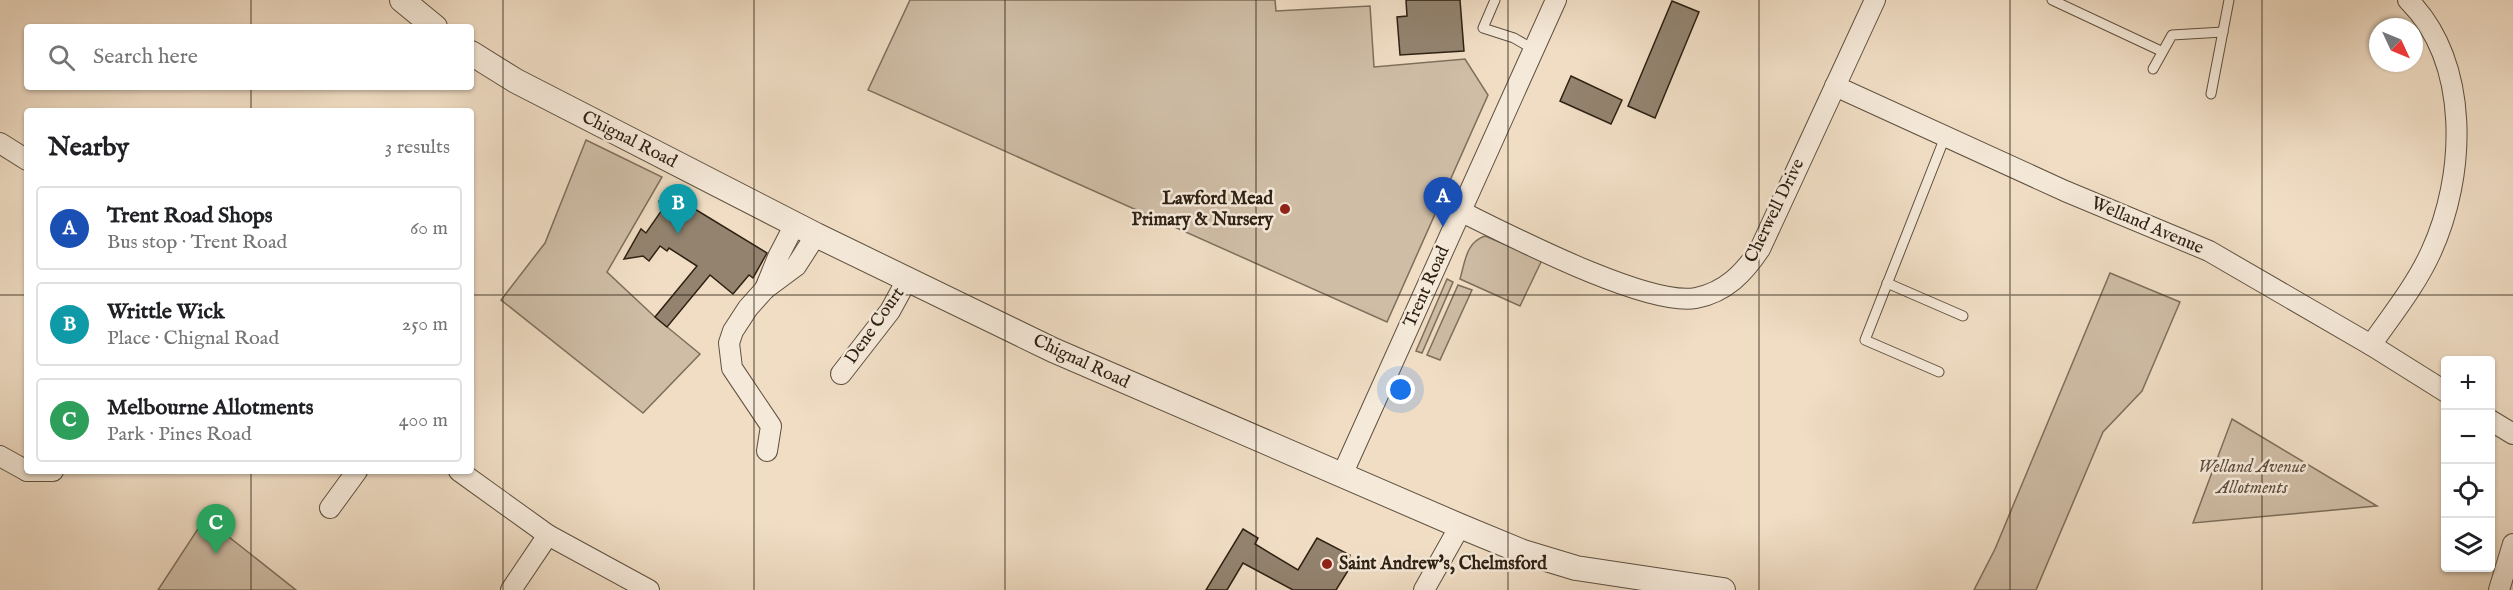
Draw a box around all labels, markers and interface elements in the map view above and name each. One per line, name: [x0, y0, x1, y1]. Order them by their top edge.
north arrow: [2369, 18, 2423, 72]
search box: [24, 24, 474, 90]
icon: search: [45, 41, 78, 74]
text: Search here: [93, 43, 198, 71]
street label: Chignal Road: [577, 106, 681, 174]
text: Nearby: [48, 131, 129, 164]
text: 3 results: [385, 135, 450, 160]
street label: Cherwell Drive: [1740, 155, 1810, 267]
pin: A: [1424, 178, 1462, 227]
pin: B: [658, 184, 698, 234]
place label: Lawford Mead Primary & Nursery: [1132, 188, 1274, 232]
street label: Welland Avenue: [2087, 192, 2207, 260]
text: Trent Road Shops: [107, 202, 272, 230]
marker: Lawford Mead Primary & Nursery: [1278, 202, 1292, 216]
text: A: [63, 216, 76, 241]
text: 60 m: [410, 216, 448, 241]
text: Bus stop · Trent Road: [107, 230, 287, 255]
street label: Trent Road: [1399, 242, 1455, 331]
street label: Dene Court: [840, 283, 910, 369]
text: Writtle Wick: [107, 298, 225, 326]
text: B: [63, 312, 76, 337]
text: 250 m: [402, 312, 448, 337]
text: Place · Chignal Road: [107, 326, 279, 351]
street label: Chignal Road: [1029, 330, 1133, 395]
map controls: [2441, 356, 2495, 572]
button: +: [2441, 356, 2495, 410]
your location: [1386, 375, 1415, 404]
text: Melbourne Allotments: [107, 394, 313, 422]
text: C: [62, 408, 77, 433]
text: 400 m: [399, 408, 448, 433]
button: −: [2441, 410, 2495, 464]
text: Park · Pines Road: [107, 422, 252, 447]
park label: Welland Avenue Allotments: [2198, 456, 2306, 500]
button: locate: [2441, 464, 2495, 518]
pin: C: [196, 504, 236, 554]
button: layers: [2441, 518, 2495, 572]
place label: Saint Andrew's, Chelmsford: [1339, 553, 1547, 576]
marker: Saint Andrew's, Chelmsford: [1320, 557, 1334, 571]

